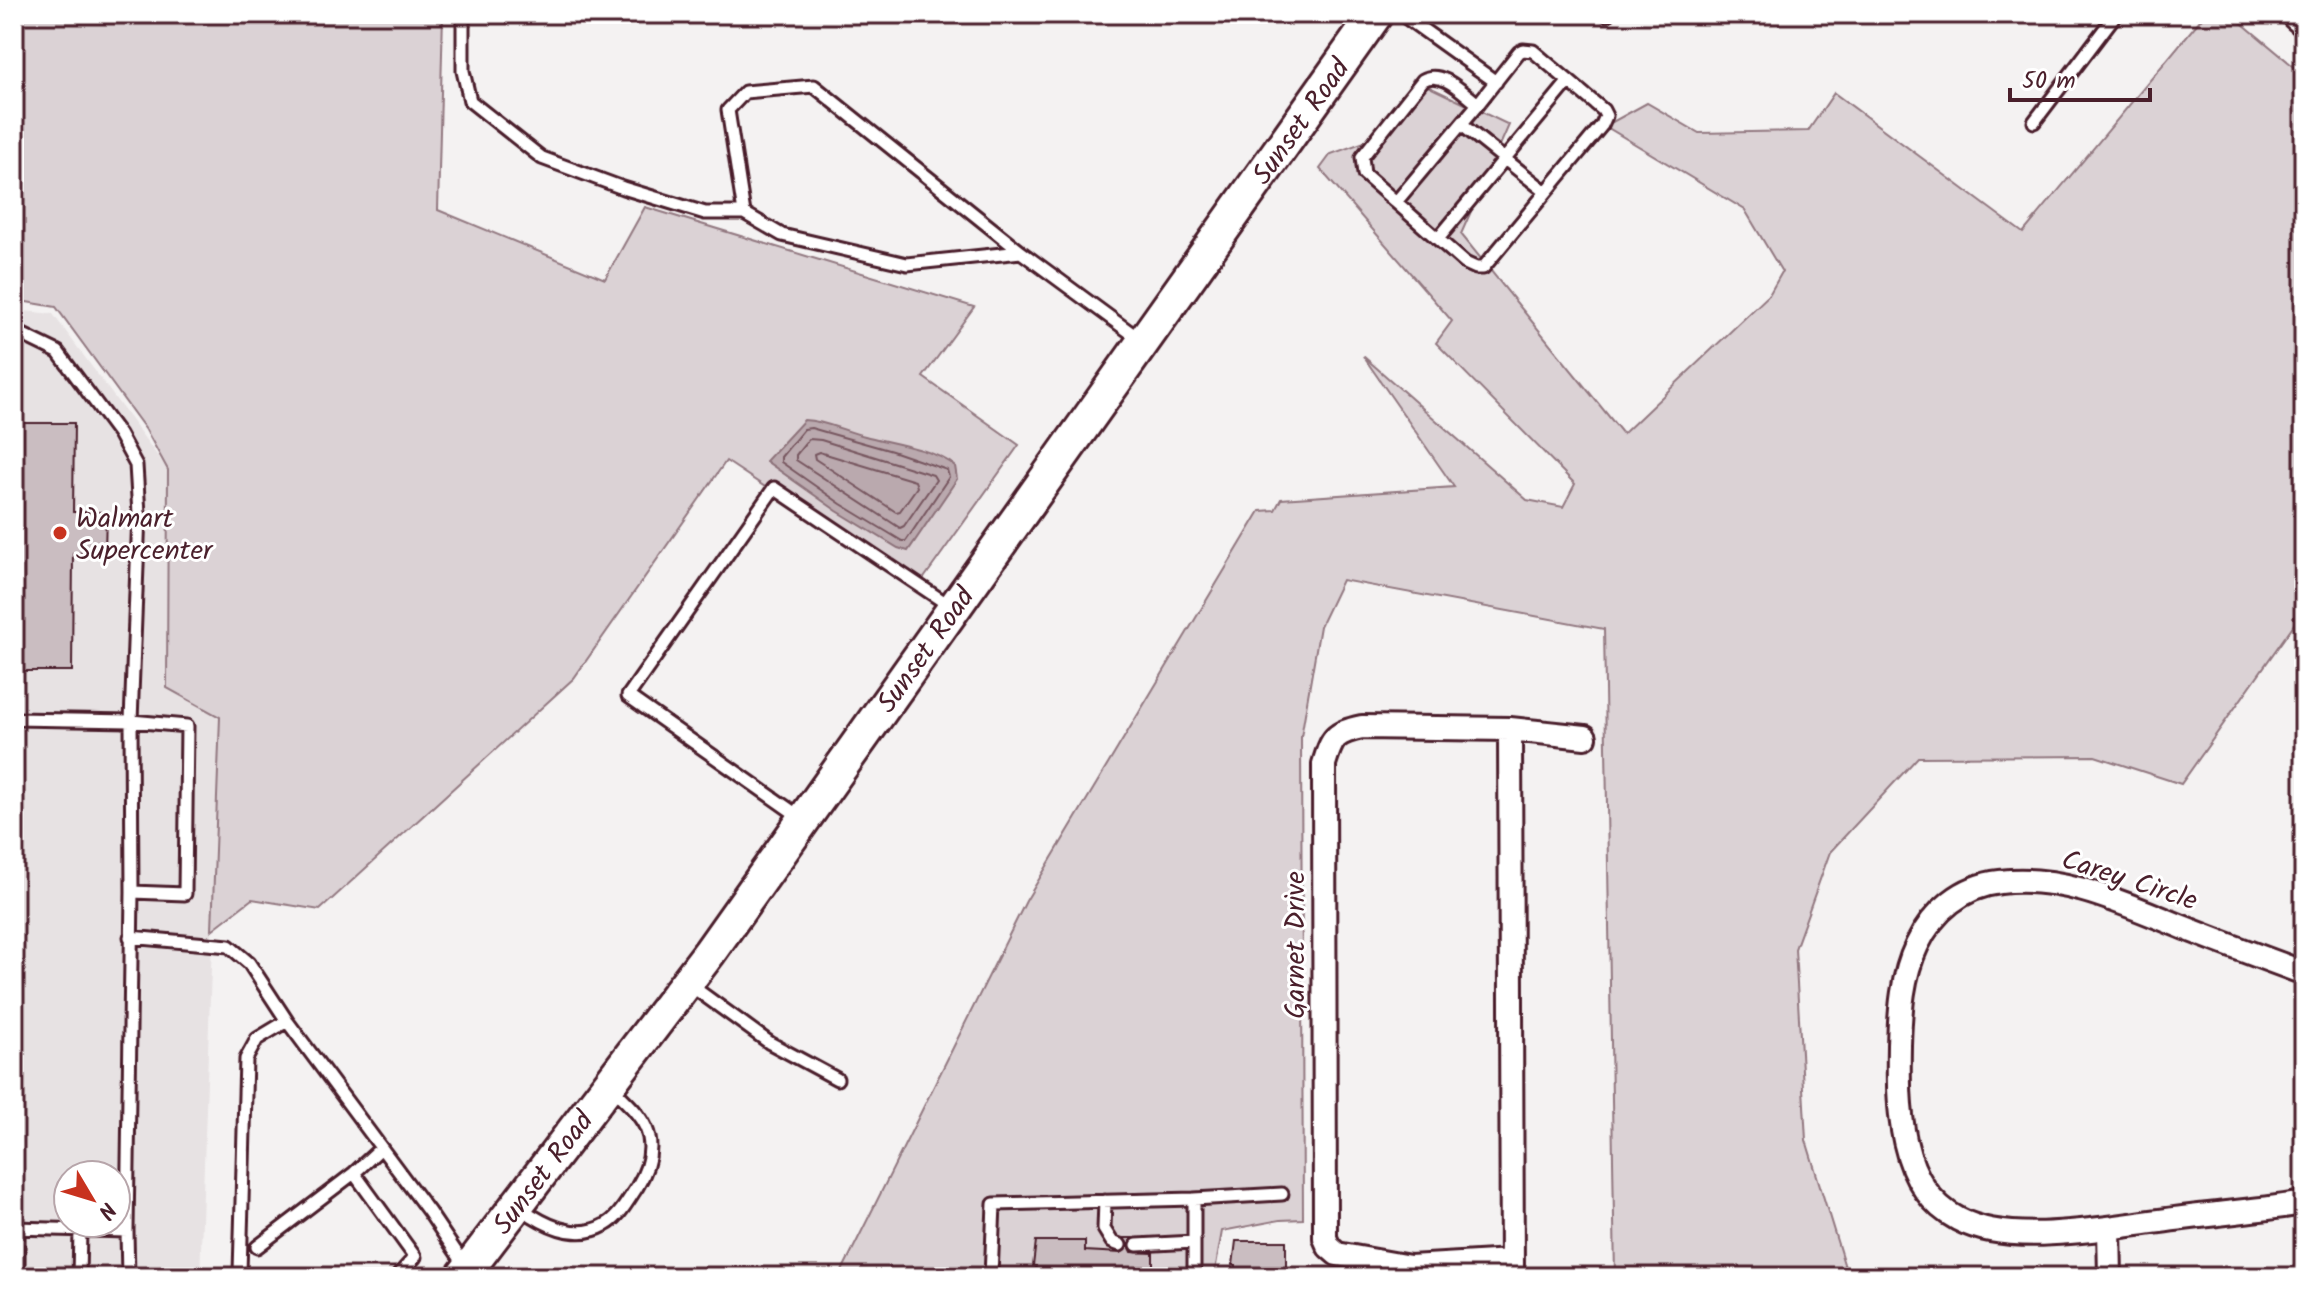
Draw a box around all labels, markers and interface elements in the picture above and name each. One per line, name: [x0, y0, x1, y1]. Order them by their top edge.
street label: Sunset Road: [1241, 49, 1363, 195]
scale bar: [2010, 52, 2150, 102]
text: 50 m: [2022, 62, 2076, 101]
place label: Walmart Supercenter: [76, 497, 214, 574]
marker: Walmart Supercenter: [51, 524, 69, 542]
street label: Sunset Road: [866, 577, 988, 723]
street label: Carey Circle: [2055, 838, 2203, 925]
street label: Garnet Drive: [1274, 871, 1319, 1019]
street label: Sunset Road: [482, 1101, 607, 1245]
north arrow: [52, 1159, 132, 1239]
text: N: [88, 1194, 124, 1226]

